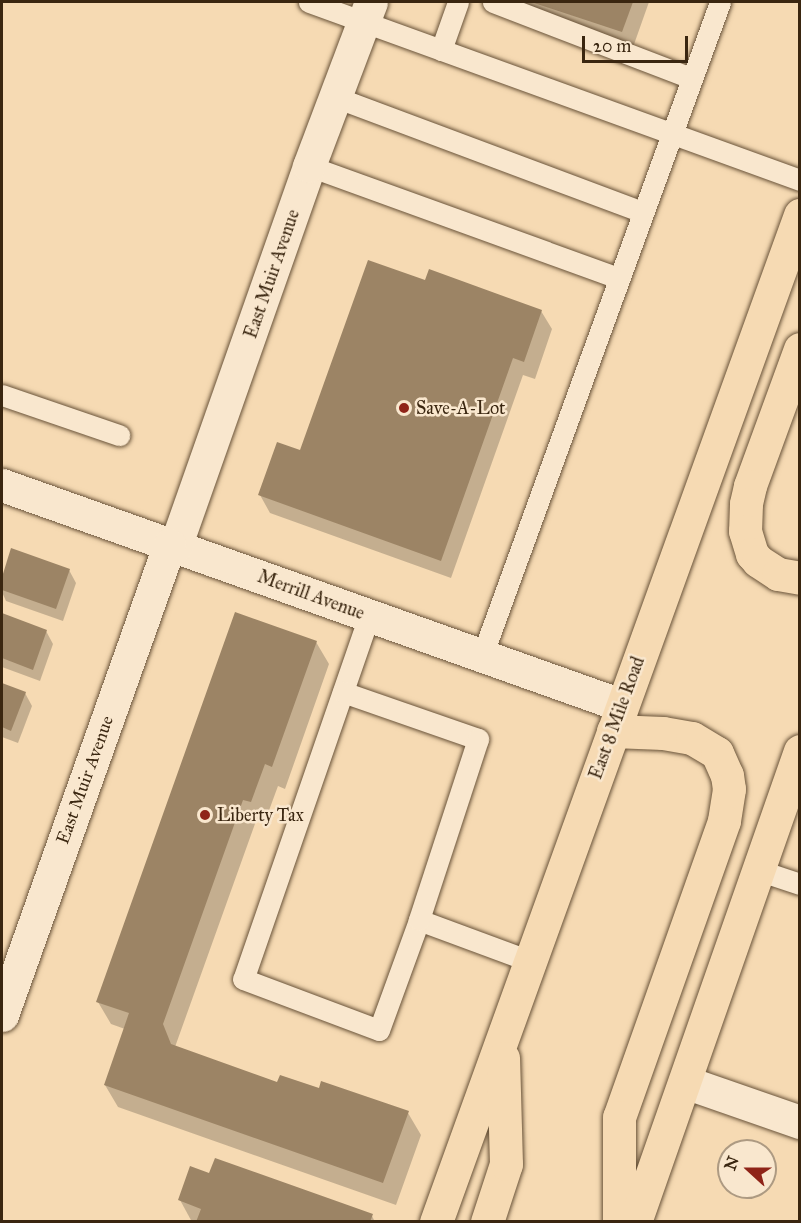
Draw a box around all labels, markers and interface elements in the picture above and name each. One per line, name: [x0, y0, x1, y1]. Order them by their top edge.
scale bar: [585, 24, 692, 62]
text: 20 m: [593, 35, 631, 57]
street label: East Muir Avenue: [240, 207, 304, 341]
place label: Save-A-Lot: [416, 397, 505, 419]
marker: Save-A-Lot: [397, 401, 411, 415]
street label: Merrill Avenue: [255, 566, 367, 624]
street label: East 8 Mile Road: [585, 654, 649, 782]
street label: East Muir Avenue: [52, 713, 118, 847]
place label: Liberty Tax: [217, 804, 304, 826]
marker: Liberty Tax: [198, 808, 212, 822]
north arrow: [717, 1139, 777, 1199]
text: N: [720, 1153, 743, 1173]

